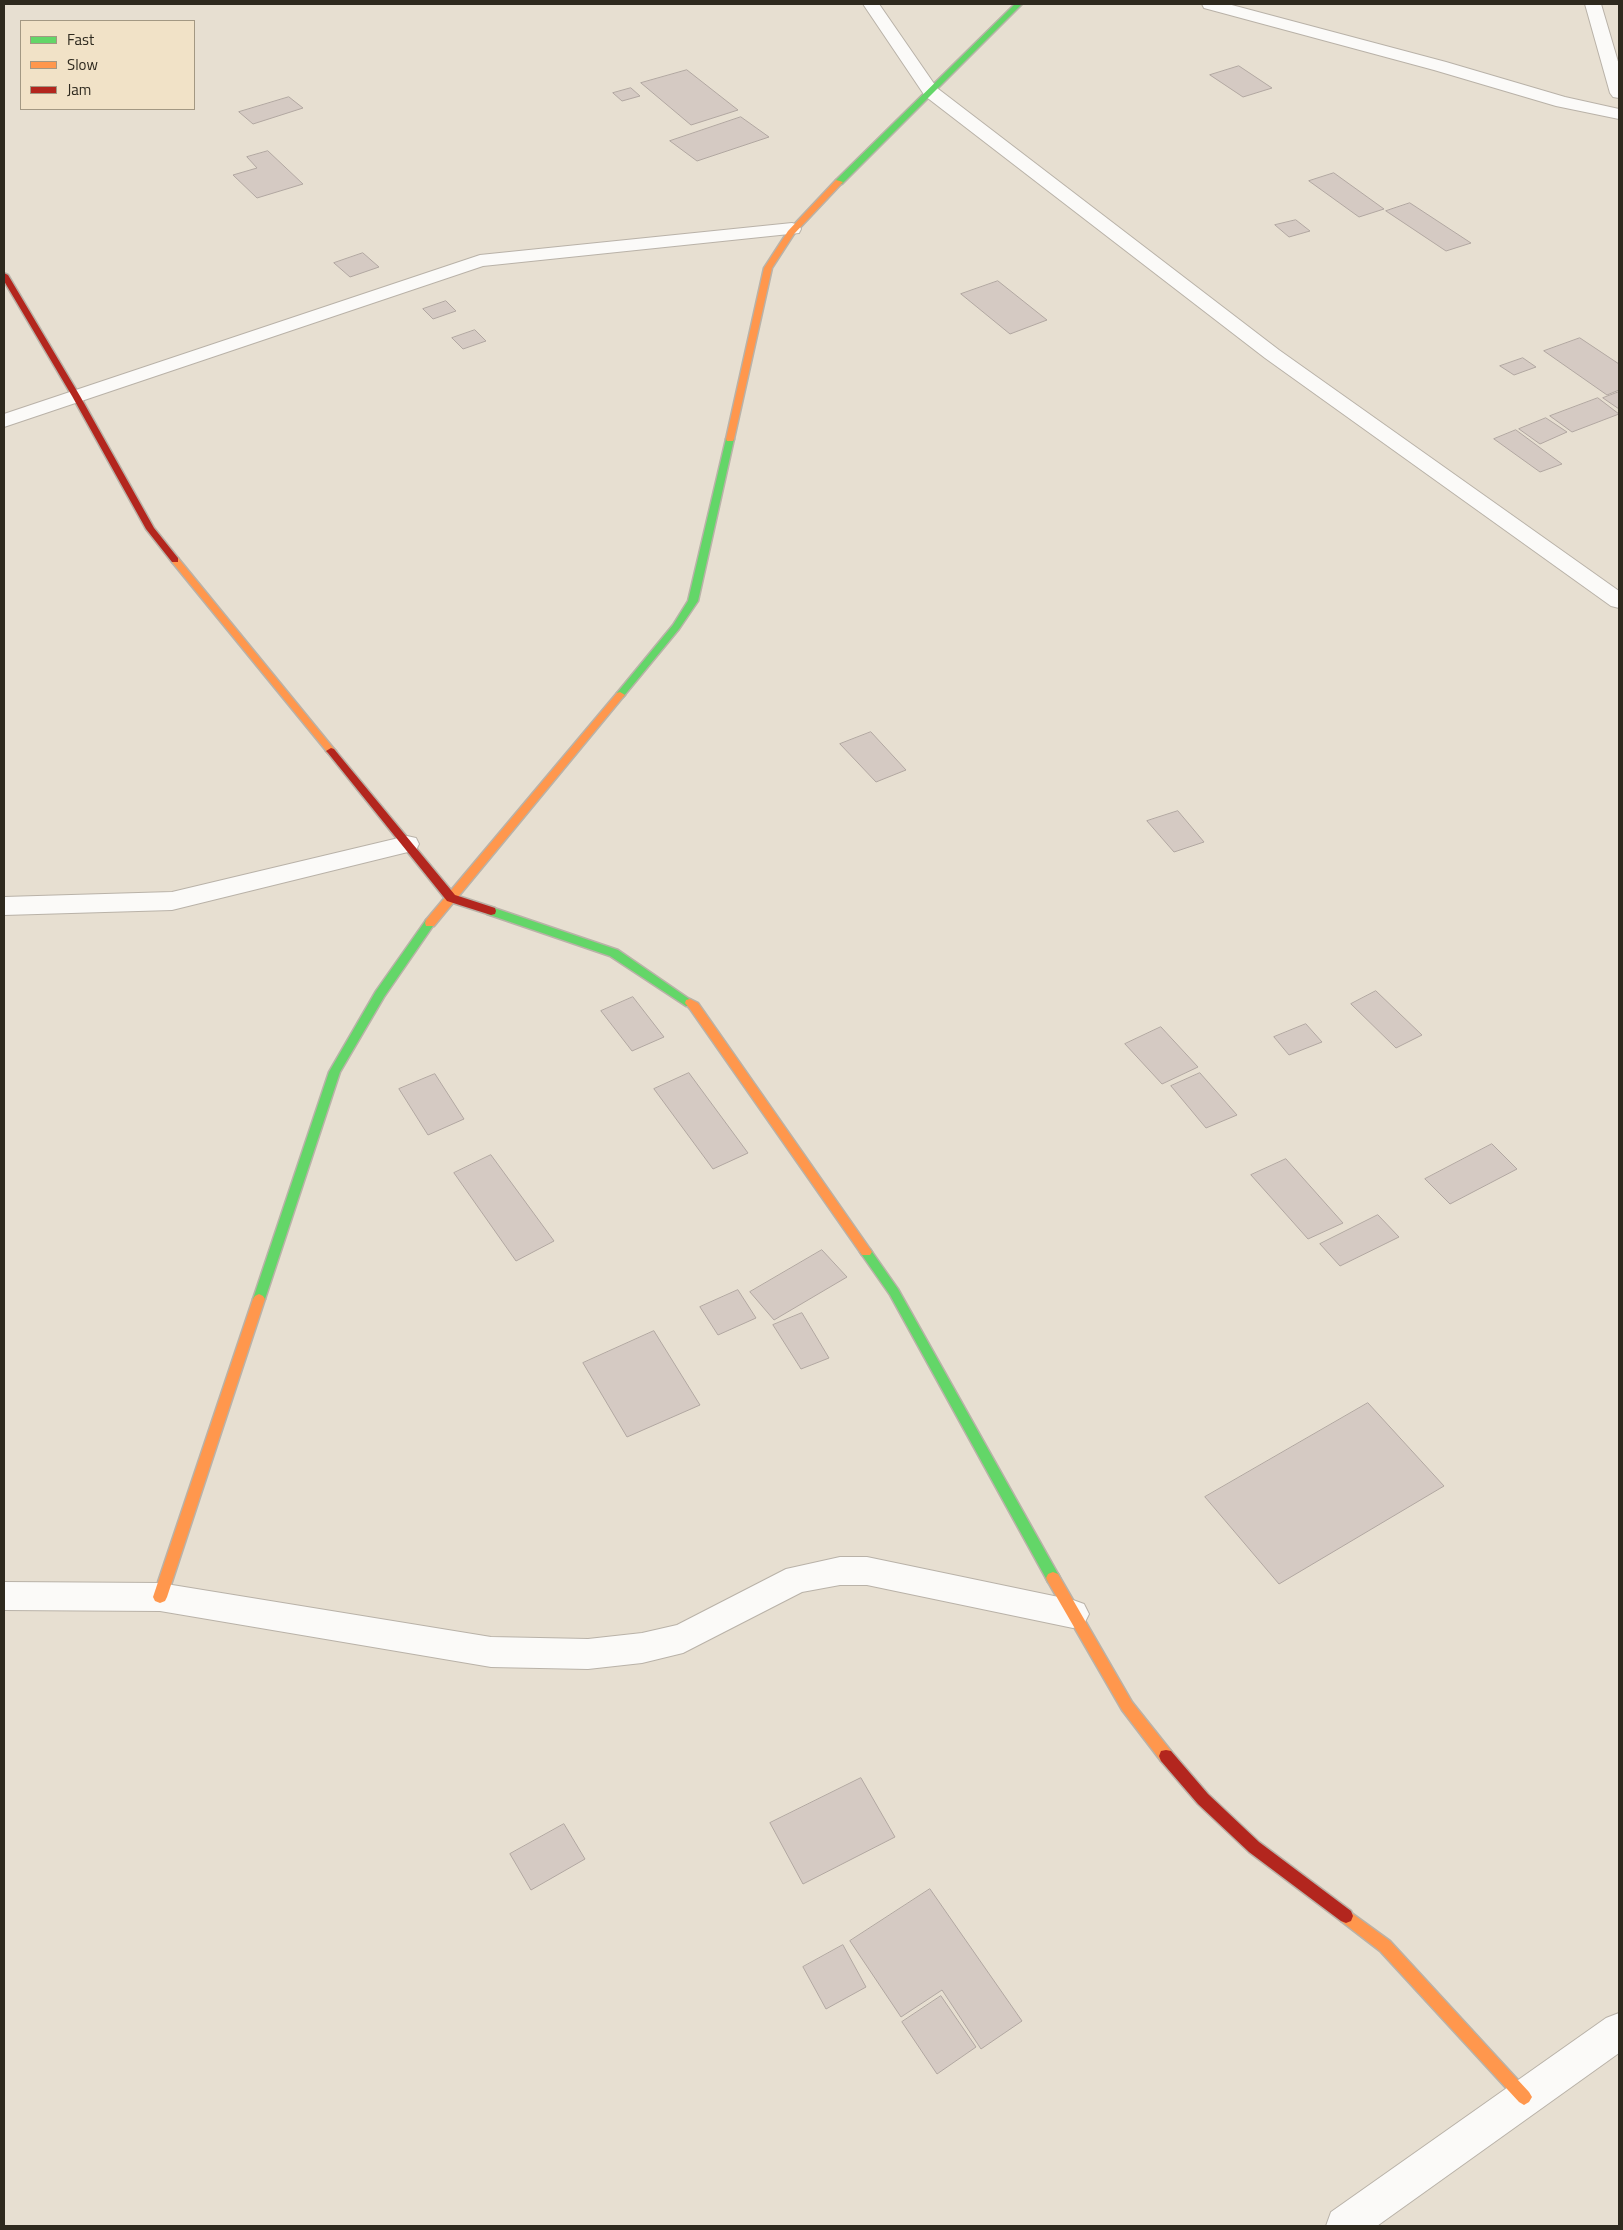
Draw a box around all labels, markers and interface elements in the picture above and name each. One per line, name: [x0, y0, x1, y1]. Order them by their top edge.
legend: [20, 20, 195, 110]
text: Fast: [67, 28, 94, 51]
text: Slow: [67, 53, 98, 76]
text: Jam: [67, 78, 91, 101]

